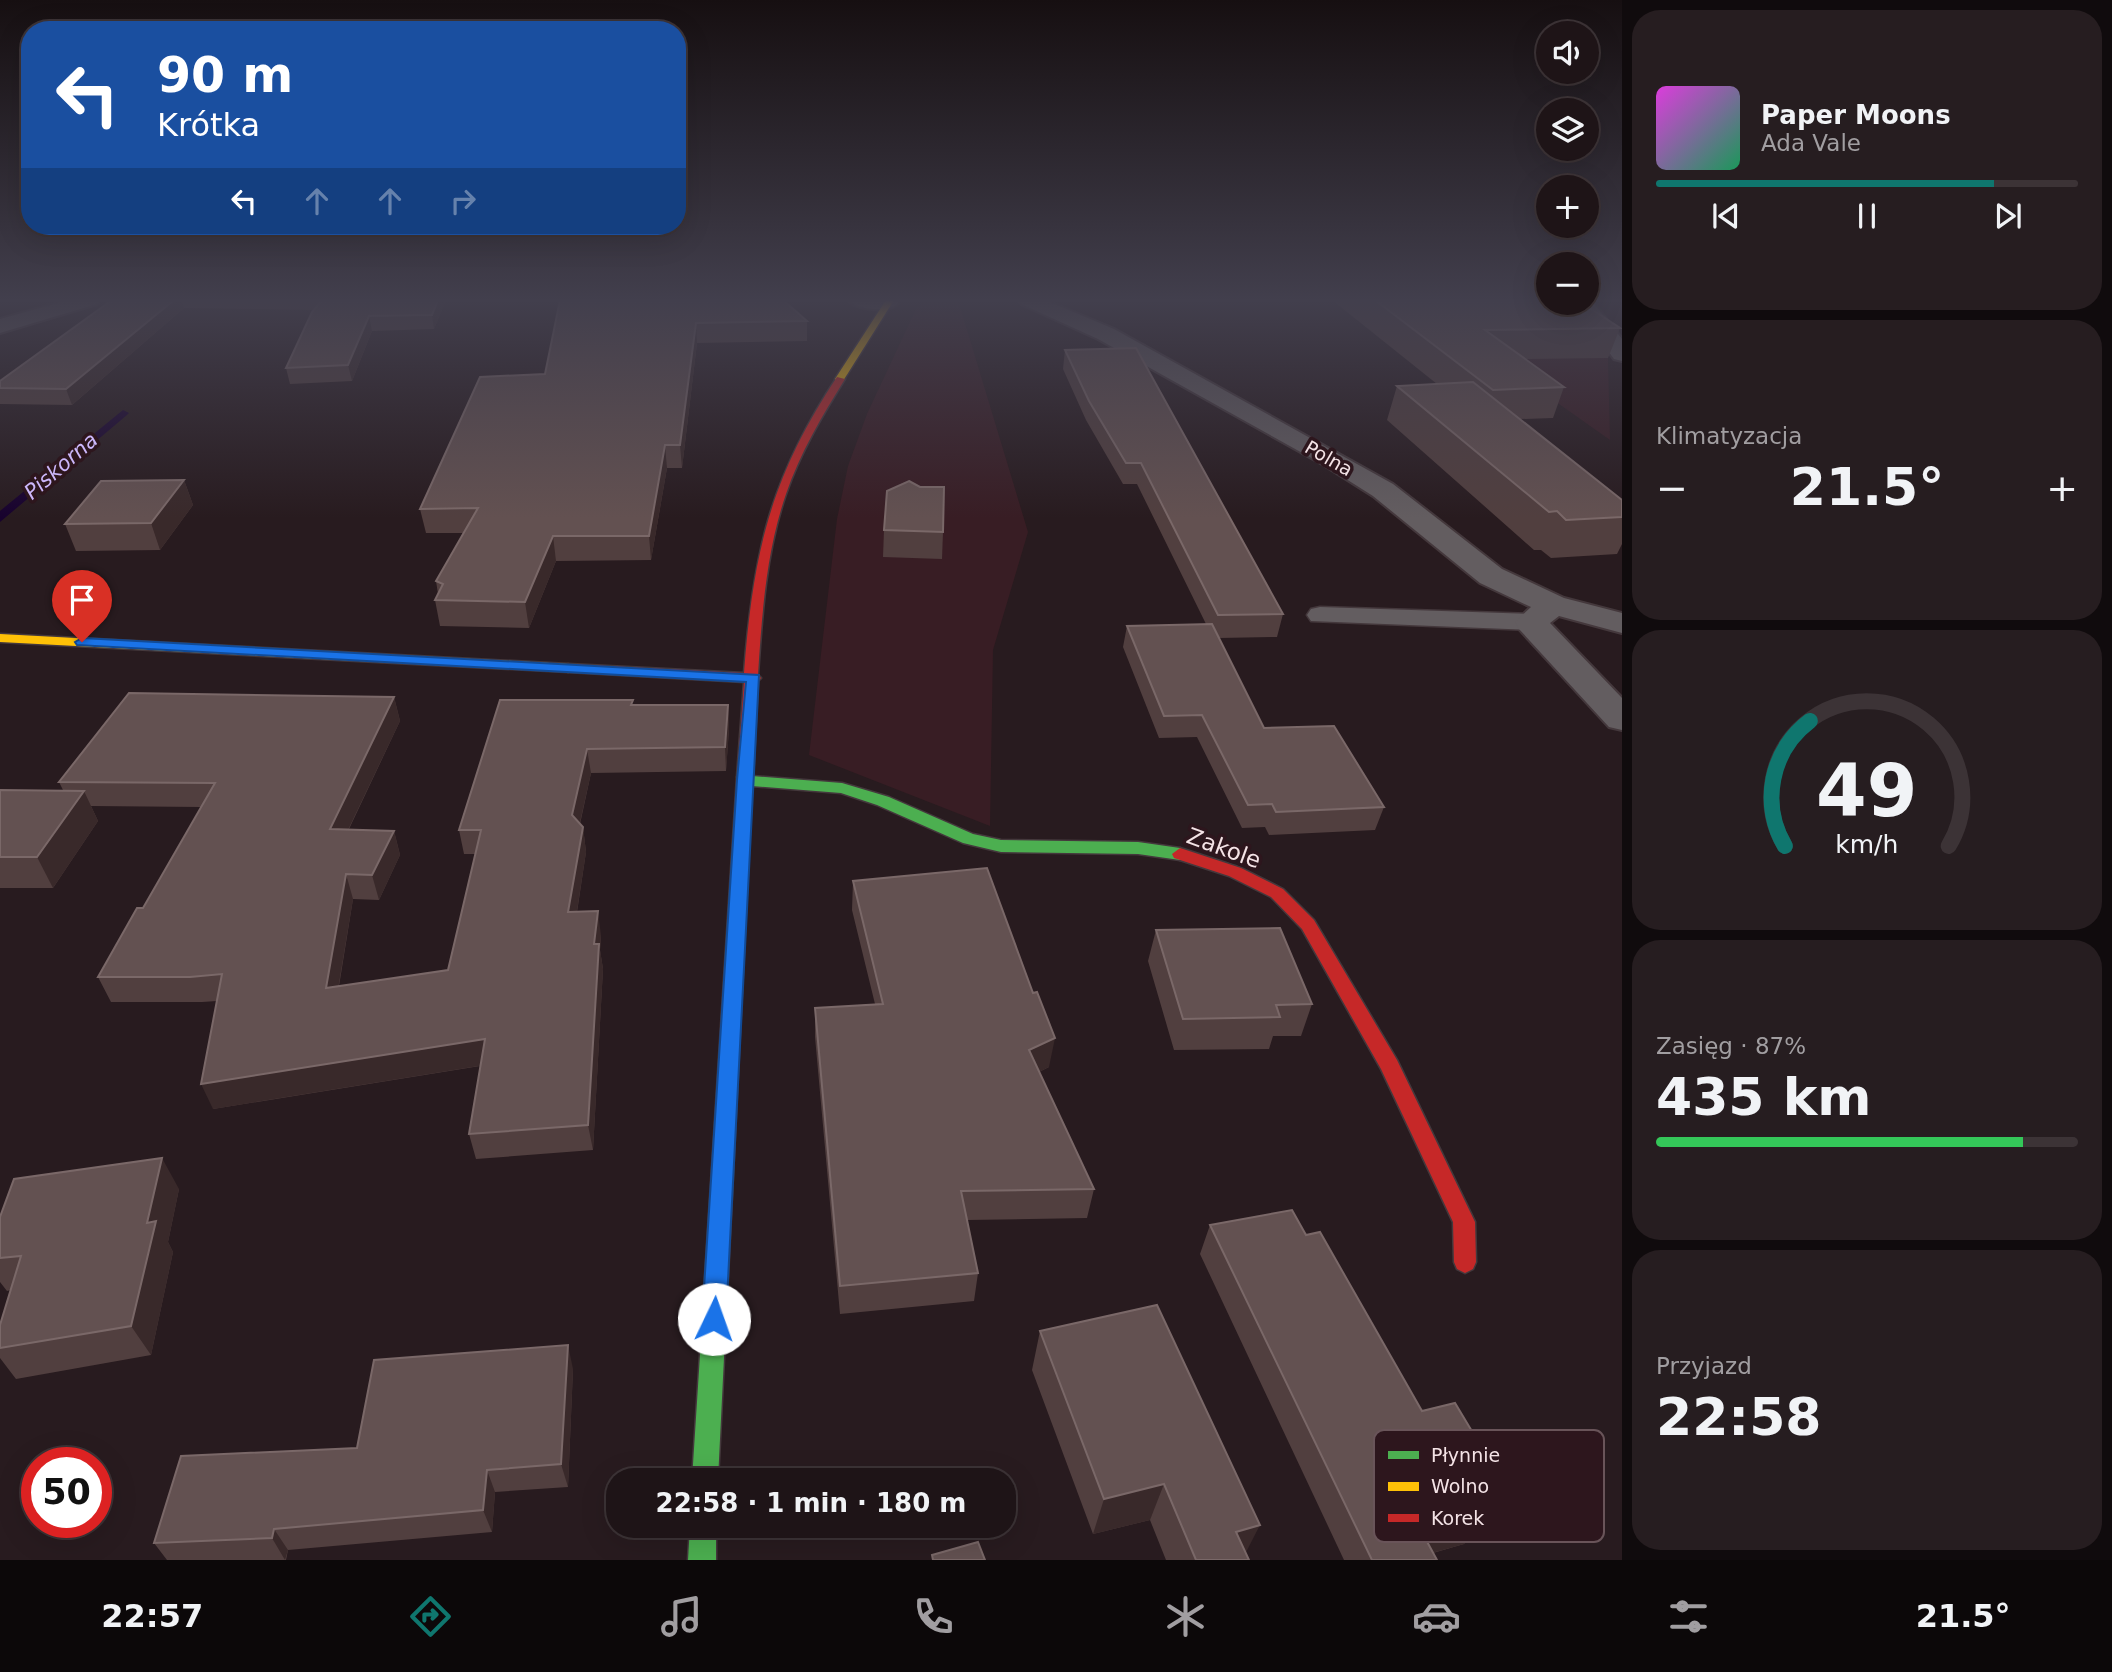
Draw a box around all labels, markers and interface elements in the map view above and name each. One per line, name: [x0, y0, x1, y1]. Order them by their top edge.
map controls: [1536, 21, 1599, 315]
button: sound: [1536, 21, 1599, 84]
text: 90 m: [157, 47, 293, 104]
icon: left: [42, 49, 133, 140]
button: layers: [1536, 98, 1599, 161]
text: Paper Moons: [1761, 100, 1951, 130]
text: Krótka: [157, 106, 260, 144]
text: Ada Vale: [1761, 130, 1861, 156]
button: +: [1536, 175, 1599, 238]
icon: left: [225, 182, 263, 220]
icon: ahead: [298, 182, 336, 220]
icon: ahead: [371, 182, 409, 220]
icon: right: [444, 182, 482, 220]
icon: previous: [1707, 197, 1745, 235]
icon: pause: [1848, 197, 1886, 235]
icon: next: [1989, 197, 2027, 235]
button: −: [1536, 252, 1599, 315]
text: Klimatyzacja: [1656, 423, 1802, 449]
water label: Piskorna: [19, 428, 103, 504]
street label: Polna: [1301, 436, 1357, 480]
text: 21.5°: [1790, 457, 1944, 517]
text: −: [1656, 466, 1688, 510]
text: +: [2046, 466, 2078, 510]
pin: [52, 570, 112, 642]
icon: arrive: [63, 581, 101, 619]
text: 49: [1816, 748, 1918, 833]
street label: Zakole: [1183, 823, 1265, 873]
text: km/h: [1835, 830, 1899, 859]
text: Zasięg · 87%: [1656, 1033, 1806, 1059]
text: 435 km: [1656, 1067, 1871, 1127]
position arrow: [677, 1282, 751, 1356]
text: Przyjazd: [1656, 1353, 1752, 1379]
text: 22:58: [1656, 1387, 1822, 1447]
legend: [1374, 1430, 1604, 1542]
text: Płynnie: [1431, 1444, 1500, 1466]
speed limit sign: 50: [21, 1447, 112, 1538]
text: Wolno: [1431, 1475, 1489, 1497]
text: 22:58 · 1 min · 180 m: [656, 1488, 966, 1518]
text: Korek: [1431, 1507, 1484, 1529]
icon: directions: [406, 1592, 455, 1641]
icon: music: [657, 1592, 706, 1641]
icon: phone: [909, 1592, 958, 1641]
icon: climate: [1161, 1592, 1210, 1641]
icon: car: [1412, 1592, 1461, 1641]
icon: filters: [1664, 1592, 1713, 1641]
text: 22:57: [101, 1597, 203, 1635]
text: 21.5°: [1916, 1597, 2011, 1635]

